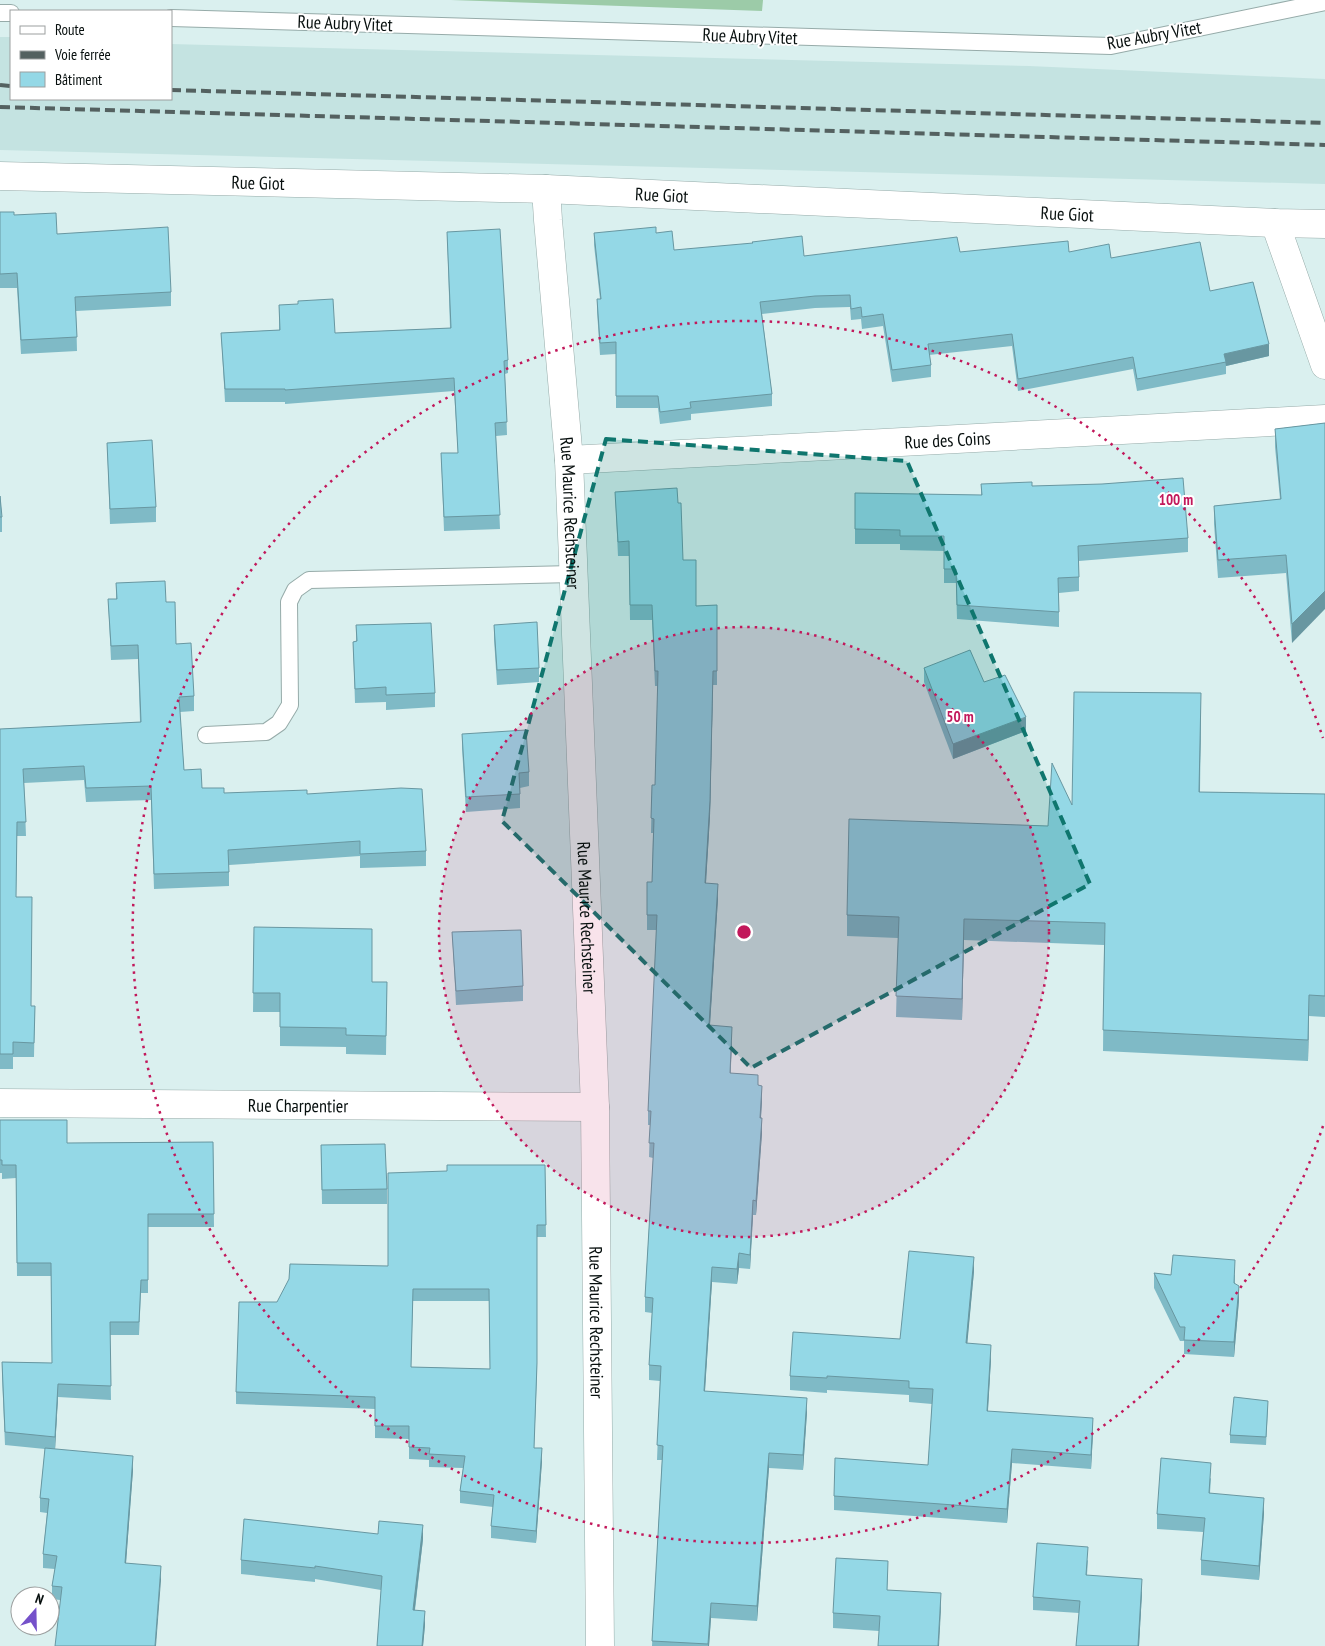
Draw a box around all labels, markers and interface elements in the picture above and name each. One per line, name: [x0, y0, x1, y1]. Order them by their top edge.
legend: [10, 10, 172, 100]
street label: Rue Aubry Vitet: [297, 10, 393, 36]
street label: Rue Aubry Vitet: [1105, 15, 1203, 55]
text: Route: [55, 20, 85, 39]
street label: Rue Aubry Vitet: [702, 23, 798, 49]
text: Voie ferrée: [54, 45, 111, 64]
text: Bâtiment: [55, 70, 102, 89]
street label: Rue Giot: [231, 170, 285, 194]
street label: Rue Giot: [635, 182, 689, 207]
street label: Rue Giot: [1040, 201, 1094, 226]
street label: Rue des Coins: [904, 426, 991, 453]
street label: Rue Maurice Rechsteiner: [556, 436, 586, 590]
text: 100 m: [1159, 490, 1193, 509]
text: 50 m: [946, 707, 974, 726]
street label: Rue Maurice Rechsteiner: [573, 841, 602, 994]
centre of rings: [735, 923, 753, 941]
street label: Rue Charpentier: [248, 1093, 348, 1117]
street label: Rue Maurice Rechsteiner: [585, 1246, 609, 1399]
north arrow: [10, 1586, 60, 1636]
text: N: [33, 1589, 46, 1609]

